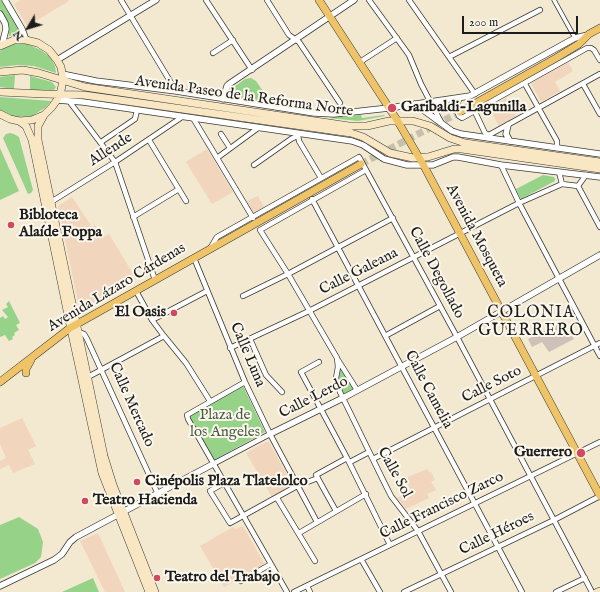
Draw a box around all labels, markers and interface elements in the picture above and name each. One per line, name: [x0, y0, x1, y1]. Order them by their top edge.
north arrow: [8, 8, 48, 48]
scale bar: [464, 8, 580, 34]
text: 200 m: [469, 15, 498, 30]
text: N: [10, 27, 27, 43]
street label: Avenida Paseo de la Reforma Norte: [134, 73, 354, 121]
place label: Garibaldi-Lagunilla: [401, 99, 526, 117]
marker: Garibaldi-Lagunilla: [386, 102, 398, 114]
street label: Allende: [86, 129, 136, 171]
street label: Avenida Mosqueta: [441, 181, 511, 291]
place label: Bibloteca Alaíde Foppa: [19, 207, 102, 242]
marker: Bibloteca Alaíde Foppa: [6, 220, 16, 230]
street label: Calle Degollado: [404, 224, 468, 322]
street label: Avenida Lázaro Cárdenas: [45, 240, 189, 336]
street label: Calle Galeana: [317, 245, 401, 299]
place label: El Oasis: [115, 304, 166, 322]
district label: COLONIA GUERRERO: [478, 304, 584, 342]
marker: El Oasis: [169, 308, 179, 318]
street label: Calle Luna: [225, 320, 269, 390]
street label: Calle Camelia: [400, 348, 456, 432]
street label: Calle Mercado: [104, 360, 158, 450]
street label: Calle Soto: [459, 362, 525, 408]
street label: Calle Lerdo: [277, 373, 351, 423]
park label: Plaza de los Angeles: [190, 407, 260, 442]
street label: Calle Sol: [373, 444, 415, 502]
place label: Guerrero: [514, 444, 572, 462]
marker: Guerrero: [575, 447, 587, 459]
street label: Calle Francisco Zarco: [377, 468, 507, 544]
place label: Cinépolis Plaza Tlatelolco: [145, 473, 308, 491]
marker: Cinépolis Plaza Tlatelolco: [132, 477, 142, 487]
place label: Teatro Hacienda: [93, 492, 197, 510]
marker: Teatro Hacienda: [80, 496, 90, 506]
street label: Calle Héroes: [457, 508, 537, 560]
place label: Teatro del Trabajo: [165, 569, 280, 587]
marker: Teatro del Trabajo: [152, 573, 162, 583]

